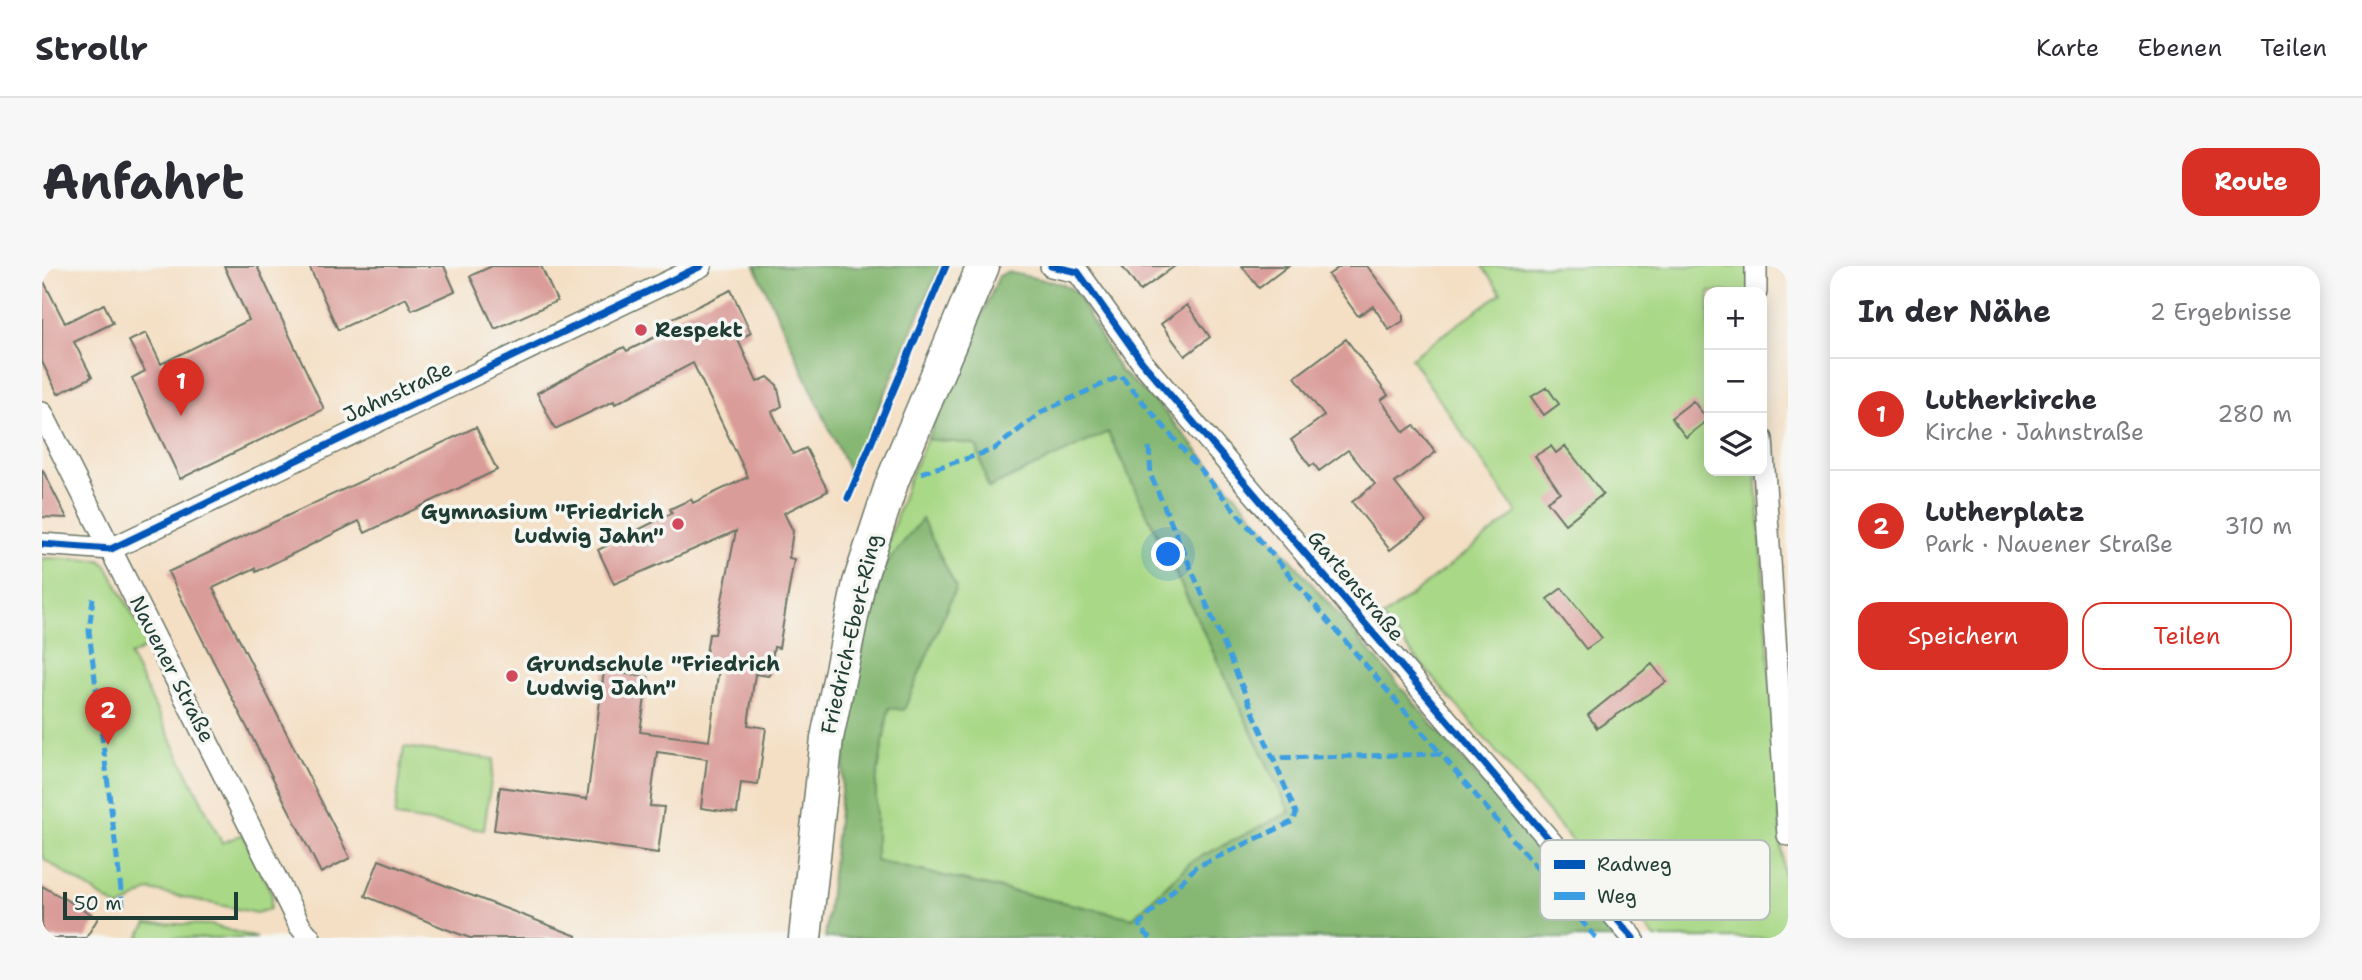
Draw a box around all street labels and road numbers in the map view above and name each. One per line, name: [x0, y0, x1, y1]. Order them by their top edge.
street label: Jahnstraße: [339, 355, 457, 429]
street label: Gartenstraße: [1301, 525, 1411, 647]
street label: Friedrich-Ebert-Ring: [814, 531, 888, 737]
street label: Nauener Straße: [123, 591, 221, 747]

